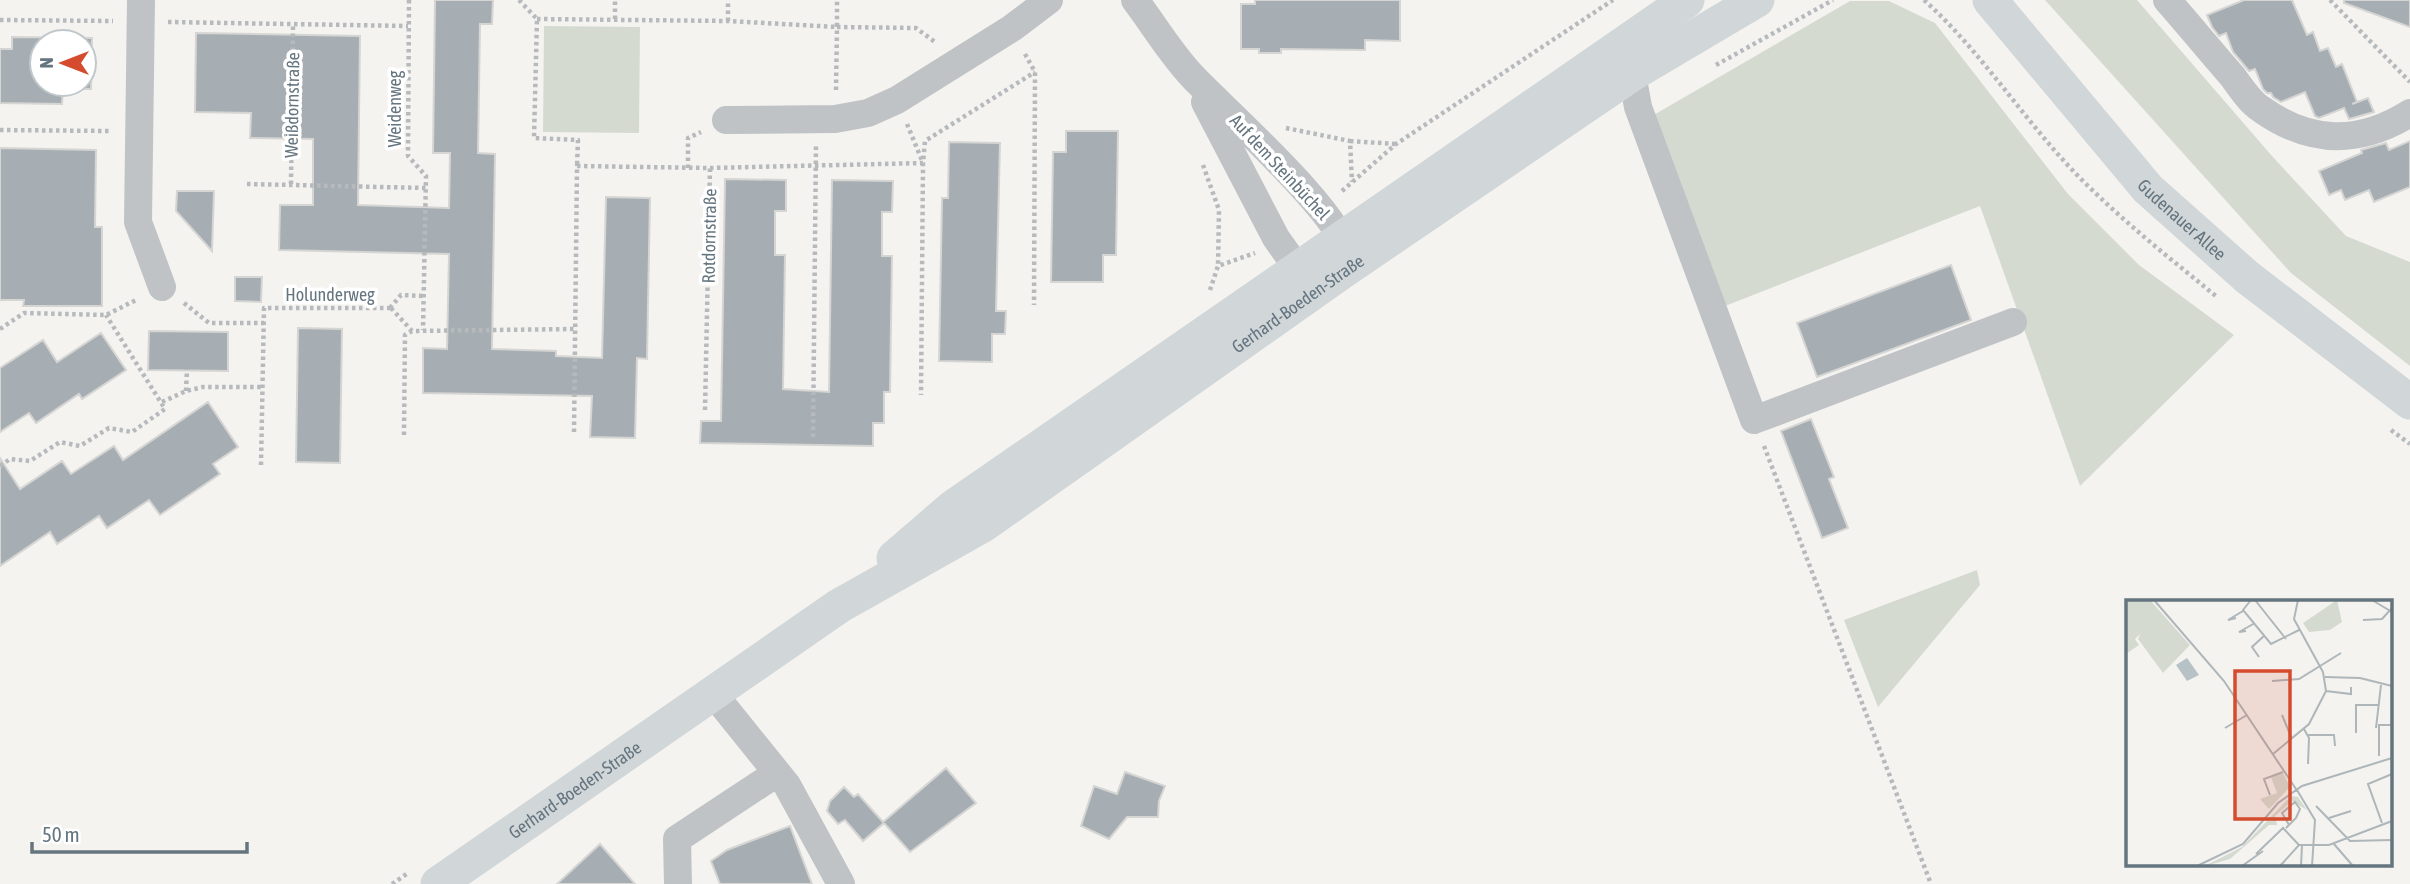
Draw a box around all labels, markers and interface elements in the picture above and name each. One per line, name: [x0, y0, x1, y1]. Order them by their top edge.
north arrow: [28, 28, 98, 98]
street label: Weißdornstraße: [281, 52, 303, 158]
text: N: [35, 57, 57, 69]
street label: Weidenweg: [384, 70, 405, 147]
street label: Auf dem Steinbüchel: [1226, 110, 1334, 224]
street label: Gudenauer Allee: [2134, 175, 2231, 264]
street label: Rotdornstraße: [698, 188, 720, 284]
street label: Gerhard-Boeden-Straße: [1228, 250, 1367, 357]
street label: Holunderweg: [285, 284, 375, 305]
inset map: [2126, 600, 2392, 866]
street label: Gerhard-Boeden-Straße: [504, 736, 645, 843]
scale bar: [32, 810, 247, 854]
text: 50 m: [42, 822, 80, 846]

